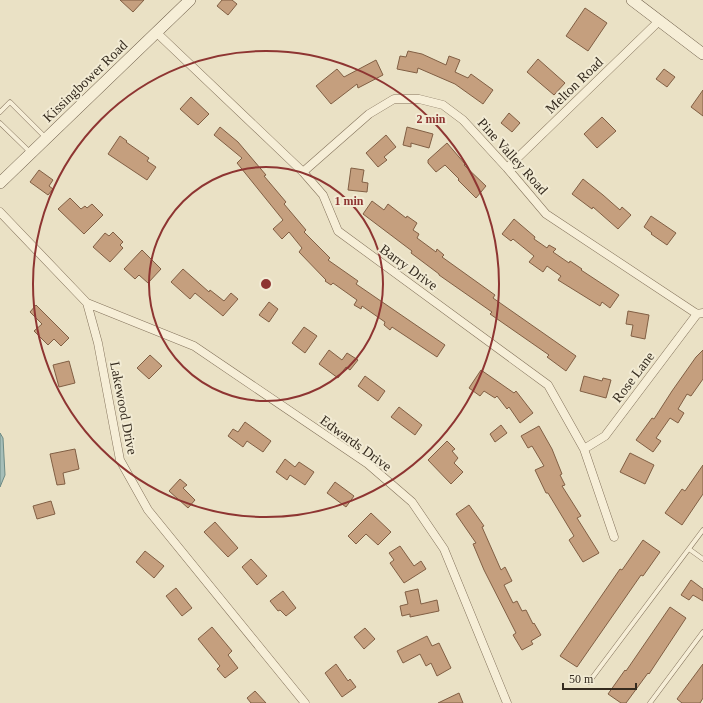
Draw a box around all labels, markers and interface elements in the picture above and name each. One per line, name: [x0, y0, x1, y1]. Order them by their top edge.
street label: Kissingbower Road: [40, 37, 130, 125]
street label: Melton Road: [543, 54, 606, 116]
text: 2 min: [416, 112, 446, 126]
street label: Pine Valley Road: [475, 115, 551, 197]
text: 1 min: [334, 194, 364, 208]
street label: Barry Drive: [377, 242, 440, 293]
centre of rings: [259, 277, 273, 291]
street label: Rose Lane: [610, 349, 657, 406]
street label: Lakewood Drive: [107, 360, 140, 456]
street label: Edwards Drive: [317, 413, 394, 474]
scale bar: [563, 665, 636, 691]
text: 50 m: [569, 672, 594, 686]

